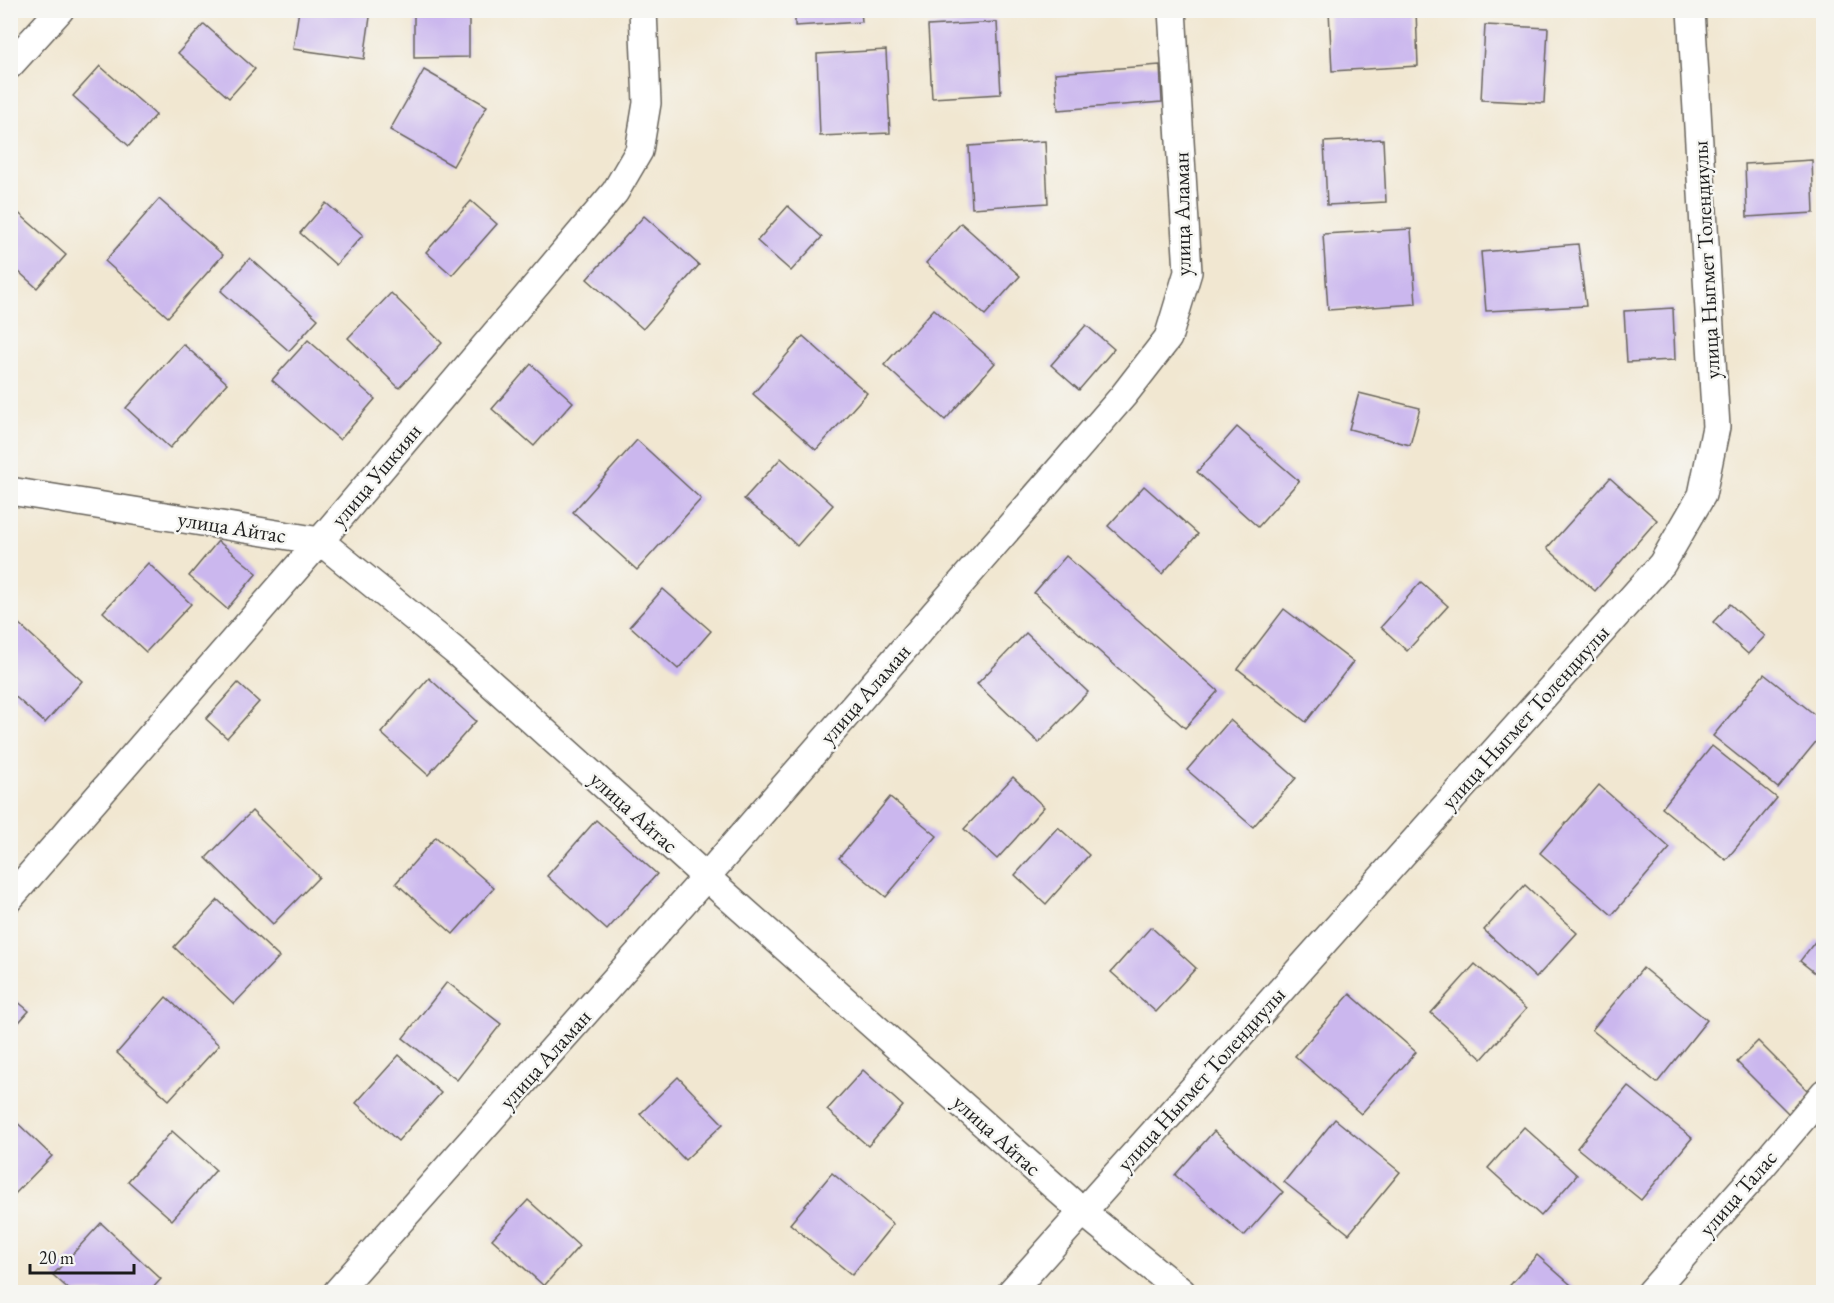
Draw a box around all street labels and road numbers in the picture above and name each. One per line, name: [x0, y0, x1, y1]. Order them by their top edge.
street label: улица Ныгмет Толендиулы: [1685, 140, 1727, 380]
street label: улица Аламан: [1166, 152, 1198, 276]
street label: улица Ушкиян: [324, 417, 428, 533]
street label: улица Айтас: [176, 504, 288, 550]
street label: улица Ныгмет Толендиулы: [1434, 619, 1616, 815]
street label: улица Аламан: [813, 638, 917, 750]
street label: улица Айтас: [584, 765, 684, 859]
street label: улица Ныгмет Толендиулы: [1110, 981, 1292, 1177]
street label: улица Аламан: [493, 1003, 597, 1115]
street label: улица Айтас: [947, 1088, 1047, 1182]
street label: улица Талас: [1693, 1144, 1784, 1242]

